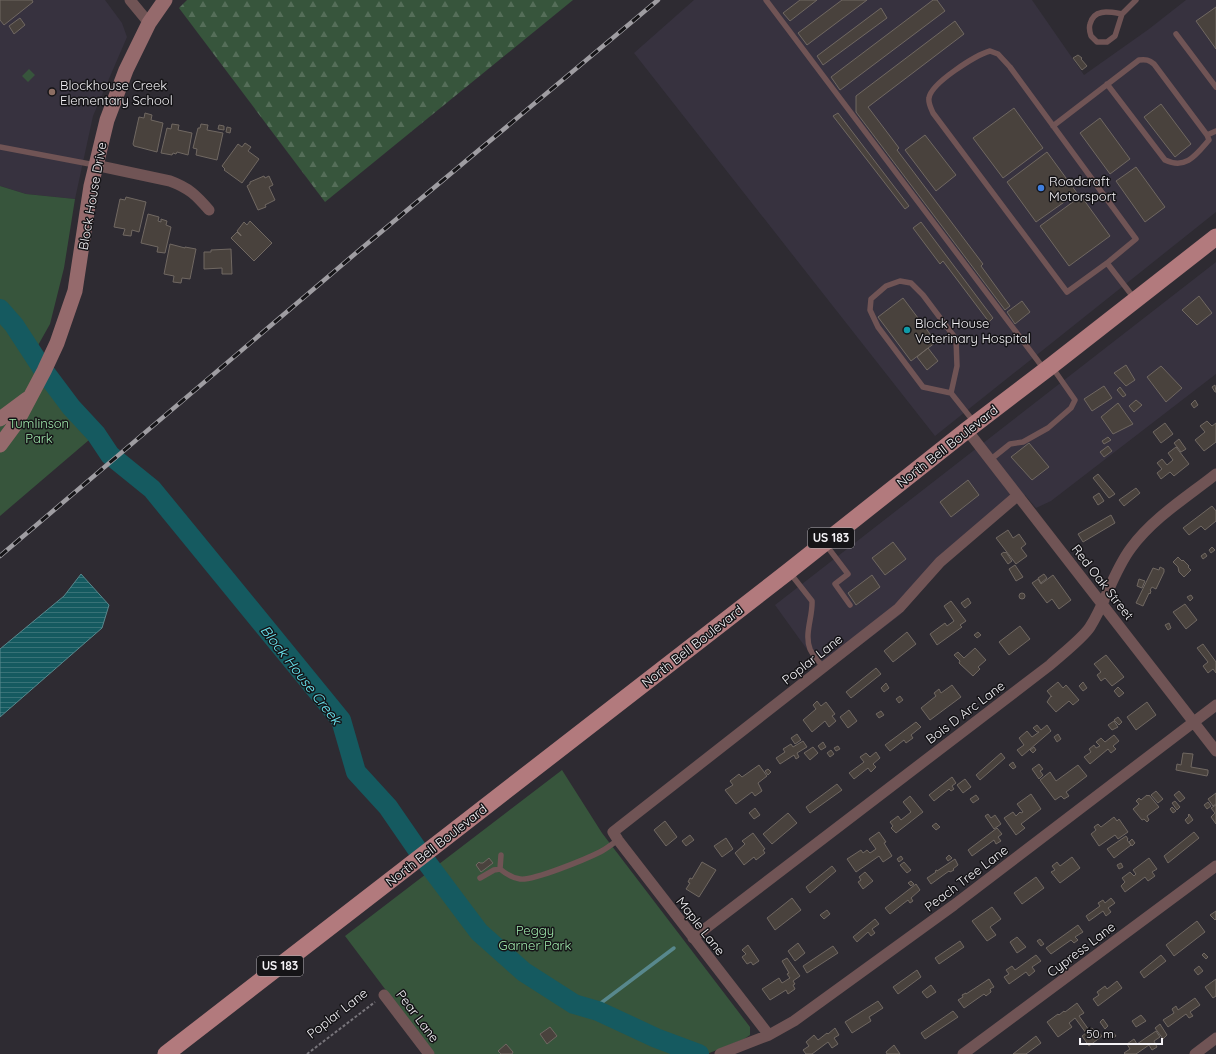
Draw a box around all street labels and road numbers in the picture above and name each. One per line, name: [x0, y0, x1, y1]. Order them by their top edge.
street label: Block House Drive: [75, 141, 109, 251]
street label: North Bell Boulevard: [893, 401, 1001, 491]
road number: US 183: [808, 528, 854, 548]
street label: Red Oak Street: [1069, 541, 1137, 623]
street label: North Bell Boulevard: [638, 601, 746, 691]
street label: Poplar Lane: [779, 630, 845, 688]
street label: Bois D Arc Lane: [922, 677, 1008, 747]
street label: North Bell Boulevard: [382, 800, 490, 890]
street label: Peach Tree Lane: [921, 841, 1011, 915]
street label: Maple Lane: [673, 894, 729, 958]
street label: Cypress Lane: [1044, 918, 1118, 980]
road number: US 183: [257, 956, 303, 976]
street label: Poplar Lane: [304, 984, 370, 1042]
street label: Pear Lane: [393, 987, 443, 1045]

